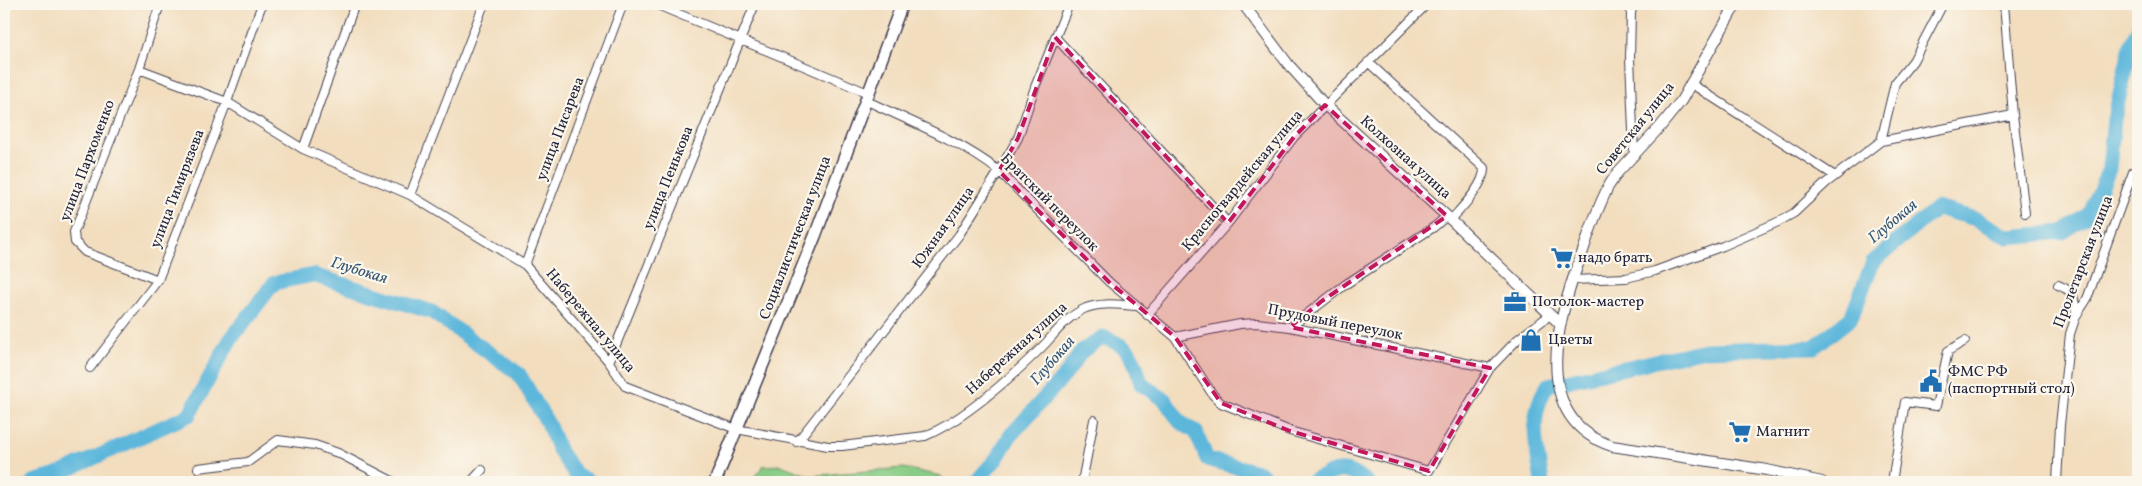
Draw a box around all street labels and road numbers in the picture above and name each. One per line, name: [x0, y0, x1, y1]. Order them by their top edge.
street label: улица Писарева: [532, 74, 590, 184]
street label: Советская улица: [1592, 78, 1680, 180]
street label: улица Пархоменко: [55, 97, 121, 225]
street label: Красногвардейская улица: [1177, 106, 1309, 256]
street label: Колхозная улица: [1355, 111, 1455, 205]
street label: улица Пенькова: [639, 123, 699, 233]
street label: улица Тимирязева: [146, 126, 210, 252]
street label: Братский переулок: [995, 149, 1103, 257]
street label: Социалистическая улица: [755, 153, 837, 323]
street label: Южная улица: [908, 183, 980, 273]
street label: Пролетарская улица: [2049, 193, 2119, 331]
street label: Набережная улица: [540, 264, 640, 378]
street label: Набережная улица: [962, 298, 1072, 400]
street label: Прудовый переулок: [1266, 300, 1404, 346]

